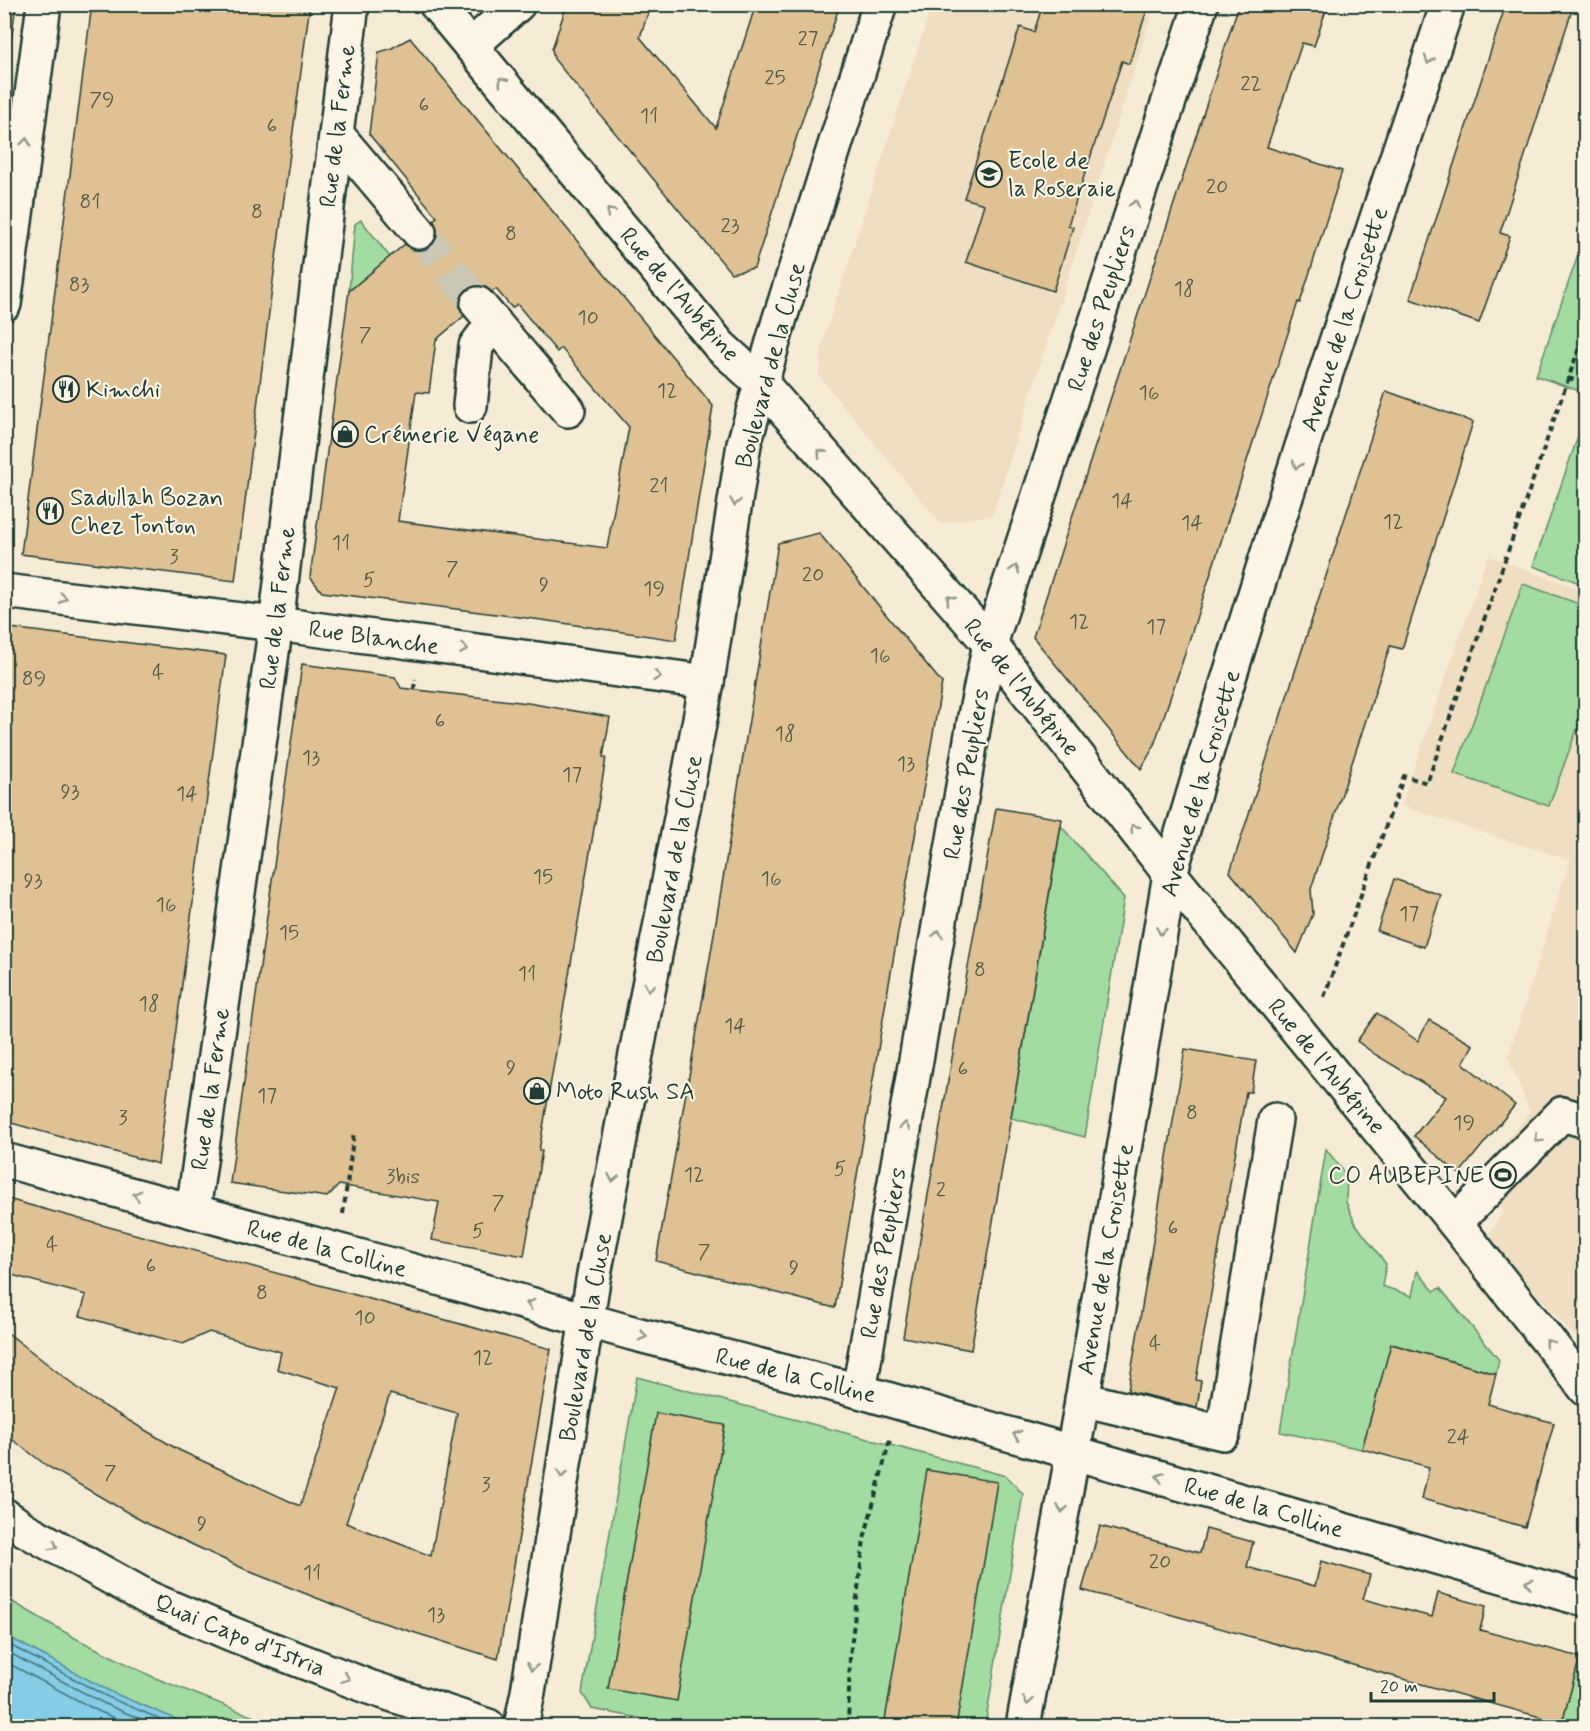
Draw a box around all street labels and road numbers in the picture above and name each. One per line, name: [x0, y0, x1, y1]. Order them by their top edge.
street label: Rue de la Ferme: [313, 43, 364, 209]
street label: Avenue de la Croisette: [1294, 203, 1396, 436]
street label: Rue de l'Aubépine: [612, 221, 746, 369]
street label: Rue des Peupliers: [1061, 221, 1144, 395]
street label: Boulevard de la Cluse: [729, 259, 814, 472]
street label: Rue de la Ferme: [253, 525, 304, 691]
street label: Rue de l'Aubépine: [956, 613, 1086, 763]
street label: Rue Blanche: [306, 614, 441, 663]
street label: Avenue de la Croisette: [1154, 666, 1249, 900]
street label: Rue des Peupliers: [937, 686, 998, 862]
street label: Boulevard de la Cluse: [640, 752, 711, 966]
street label: Rue de l'Aubépine: [1260, 992, 1392, 1141]
street label: Rue de la Ferme: [185, 1006, 238, 1173]
street label: Avenue de la Croisette: [1071, 1141, 1142, 1377]
street label: Rue des Peupliers: [854, 1165, 915, 1341]
street label: Rue de la Colline: [243, 1213, 410, 1286]
street label: Boulevard de la Cluse: [553, 1230, 620, 1444]
street label: Rue de la Colline: [712, 1342, 879, 1411]
street label: Rue de la Colline: [1180, 1471, 1347, 1546]
street label: Quai Capo d'Istria: [149, 1588, 330, 1685]

